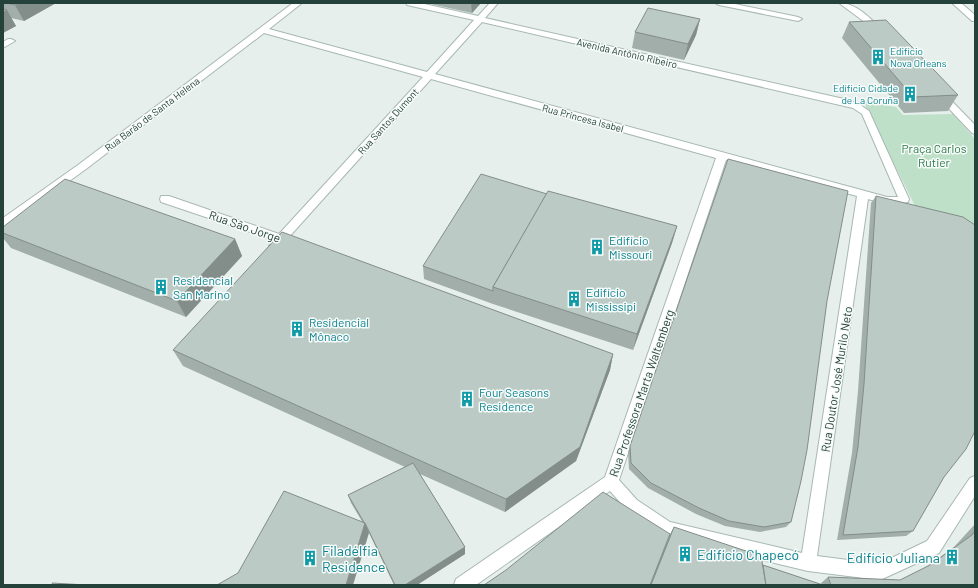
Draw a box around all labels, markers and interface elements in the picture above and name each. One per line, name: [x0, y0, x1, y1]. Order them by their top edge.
street label: Avenida Antônio Ribeiro: [576, 36, 678, 70]
place label: Edifício Nova Orleans: [890, 45, 947, 69]
building icon: Edifício Nova Orleans: [869, 48, 887, 66]
street label: Rua Barão de Santa Helena: [102, 74, 202, 154]
place label: Edíficio Cidade de La Coruña: [833, 82, 898, 106]
street label: Rua Santos Dumont: [355, 85, 421, 157]
building icon: Edíficio Cidade de La Coruña: [901, 85, 919, 103]
street label: Rua Princesa Isabel: [541, 101, 625, 135]
park label: Praça Carlos Rutier: [901, 141, 967, 169]
street label: Rua São Jorge: [207, 207, 283, 245]
place label: Edifício Missouri: [609, 233, 652, 261]
building icon: Edifício Missouri: [588, 238, 606, 256]
place label: Residencial San Marino: [173, 273, 233, 301]
building icon: Residencial San Marino: [152, 278, 170, 296]
place label: Edifício Mississipi: [586, 285, 636, 313]
building icon: Edifício Mississipi: [565, 290, 583, 308]
street label: Rua Doutor José Murilo Neto: [818, 305, 854, 453]
street label: Rua Professora Marta Waltemberg: [606, 308, 676, 478]
place label: Residencial Mônaco: [309, 315, 369, 343]
building icon: Residencial Mônaco: [288, 320, 306, 338]
place label: Four Seasons Residence: [479, 385, 549, 413]
building icon: Four Seasons Residence: [458, 390, 476, 408]
place label: Filadélfia Residence: [322, 542, 385, 575]
building icon: Edifício Chapecó: [676, 545, 694, 563]
place label: Edifício Chapecó: [697, 546, 799, 563]
building icon: Edifício Juliana: [943, 548, 961, 566]
building icon: Filadélfia Residence: [301, 549, 319, 567]
place label: Edifício Juliana: [847, 549, 940, 566]

